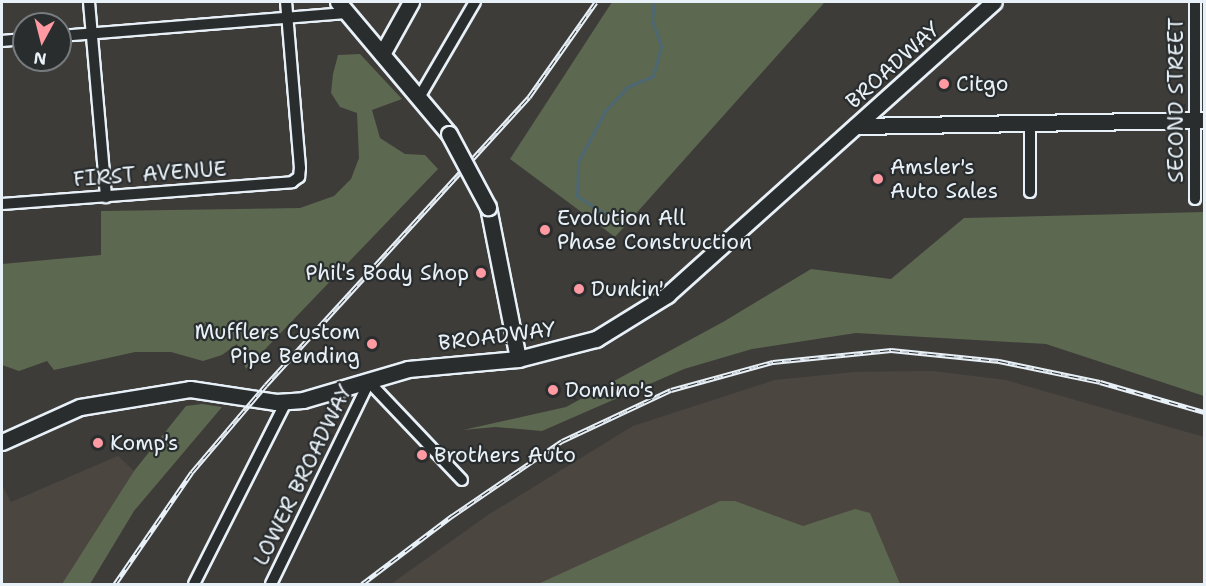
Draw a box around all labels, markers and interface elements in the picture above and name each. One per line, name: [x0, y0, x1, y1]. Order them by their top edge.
north arrow: [12, 12, 72, 72]
street label: BROADWAY: [841, 16, 945, 114]
street label: SECOND STREET: [1163, 17, 1189, 183]
text: N: [32, 47, 48, 70]
place label: Citgo: [956, 71, 1008, 97]
marker: Citgo: [937, 77, 951, 91]
place label: Amsler's Auto Sales: [890, 154, 998, 204]
street label: FIRST AVENUE: [72, 156, 228, 192]
marker: Amsler's Auto Sales: [871, 172, 885, 186]
place label: Evolution All Phase Construction: [557, 205, 752, 255]
marker: Evolution All Phase Construction: [538, 223, 552, 237]
place label: Phil's Body Shop: [305, 260, 469, 286]
marker: Phil's Body Shop: [474, 266, 488, 280]
place label: Dunkin': [591, 276, 664, 302]
marker: Dunkin': [572, 282, 586, 296]
street label: BROADWAY: [437, 316, 557, 356]
place label: Mufflers Custom Pipe Bending: [194, 319, 360, 369]
marker: Mufflers Custom Pipe Bending: [365, 337, 379, 351]
place label: Domino's: [565, 377, 654, 403]
street label: LOWER BROADWAY: [248, 380, 358, 570]
marker: Domino's: [546, 383, 560, 397]
place label: Komp's: [110, 430, 178, 456]
marker: Komp's: [91, 436, 105, 450]
place label: Brothers Auto: [434, 442, 576, 468]
marker: Brothers Auto: [415, 448, 429, 462]

